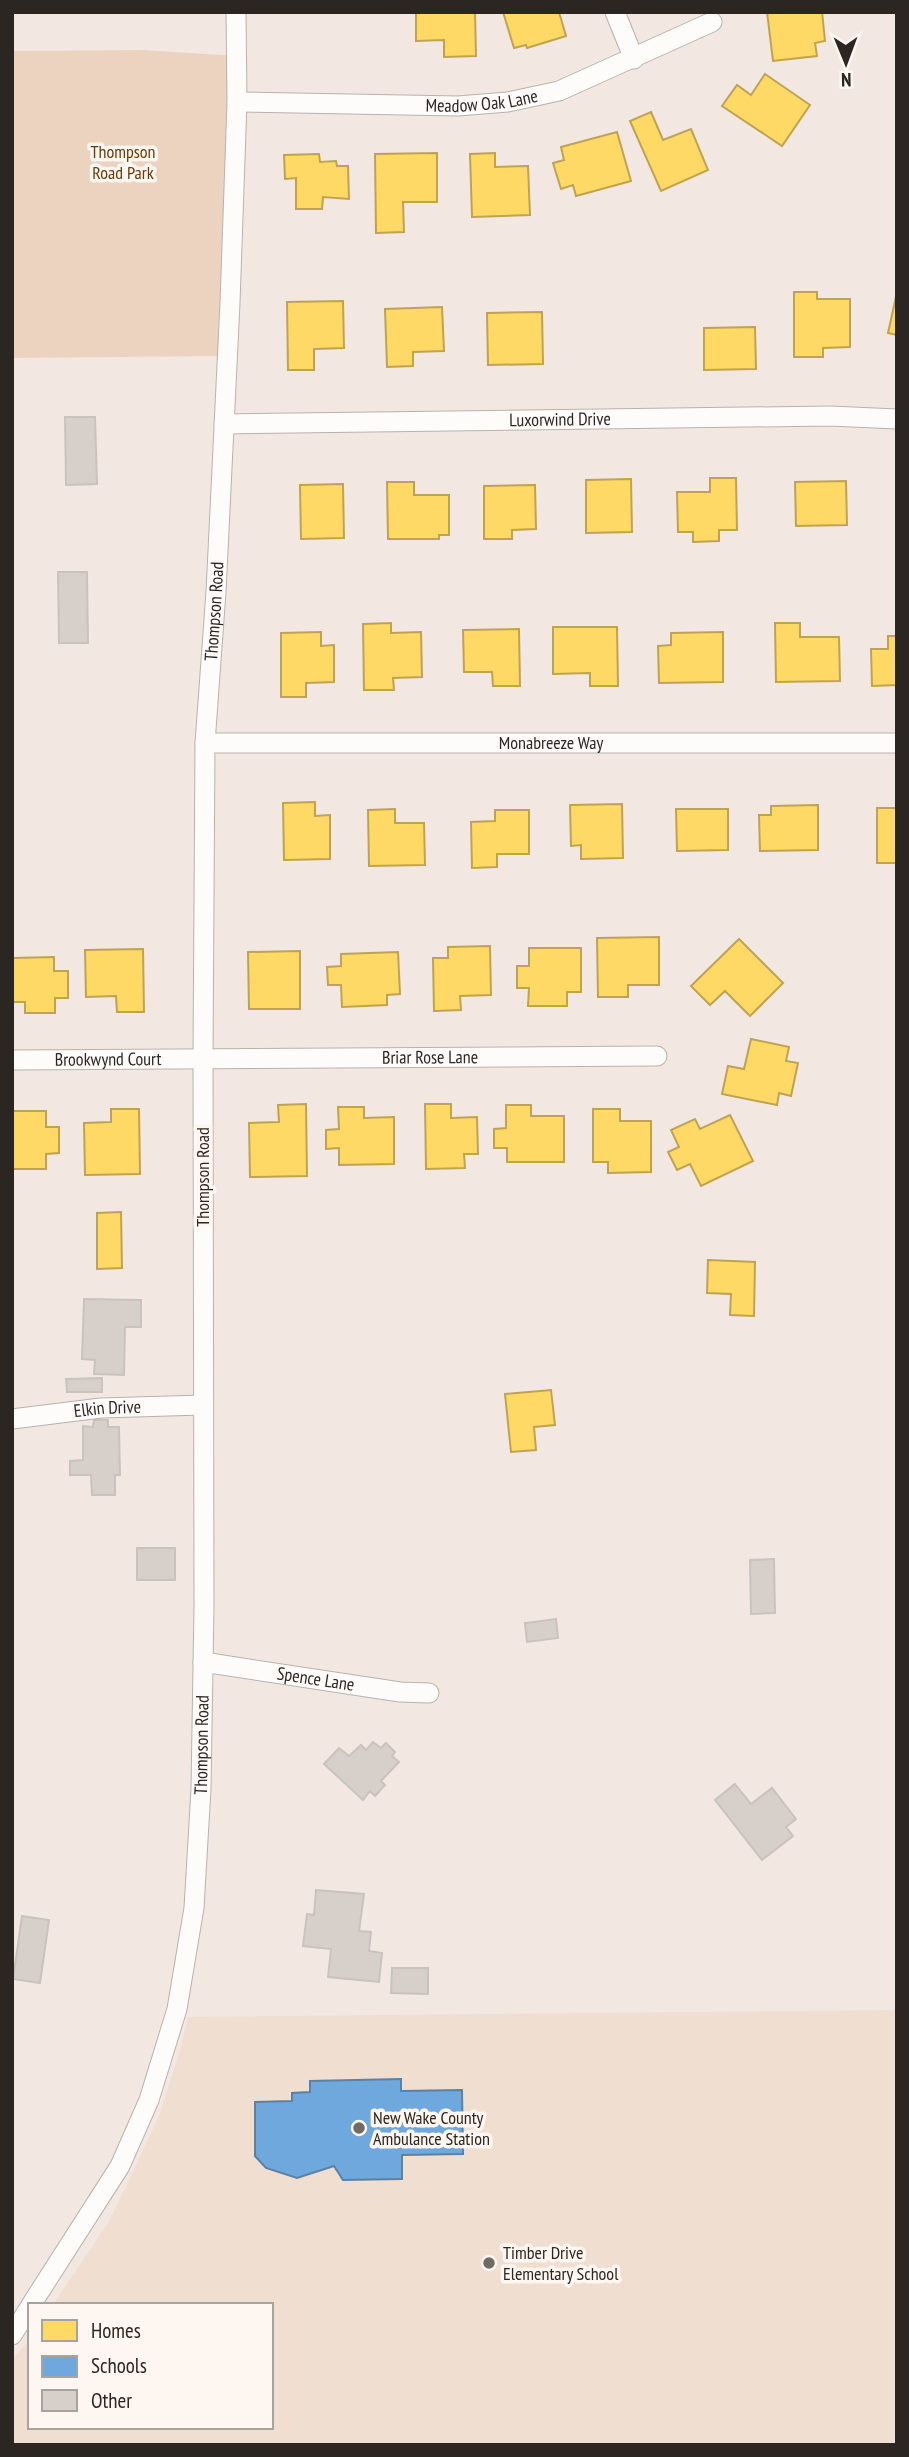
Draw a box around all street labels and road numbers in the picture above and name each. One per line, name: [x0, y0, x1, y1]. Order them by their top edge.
street label: Meadow Oak Lane: [425, 84, 540, 117]
street label: Luxorwind Drive: [509, 407, 611, 431]
street label: Thompson Road: [199, 561, 228, 662]
street label: Monabreeze Way: [499, 731, 603, 754]
street label: Briar Rose Lane: [382, 1045, 478, 1069]
street label: Brookwynd Court: [55, 1047, 161, 1071]
street label: Thompson Road: [191, 1127, 214, 1227]
street label: Elkin Drive: [72, 1395, 141, 1422]
street label: Spence Lane: [275, 1661, 356, 1696]
street label: Thompson Road: [189, 1695, 214, 1795]

